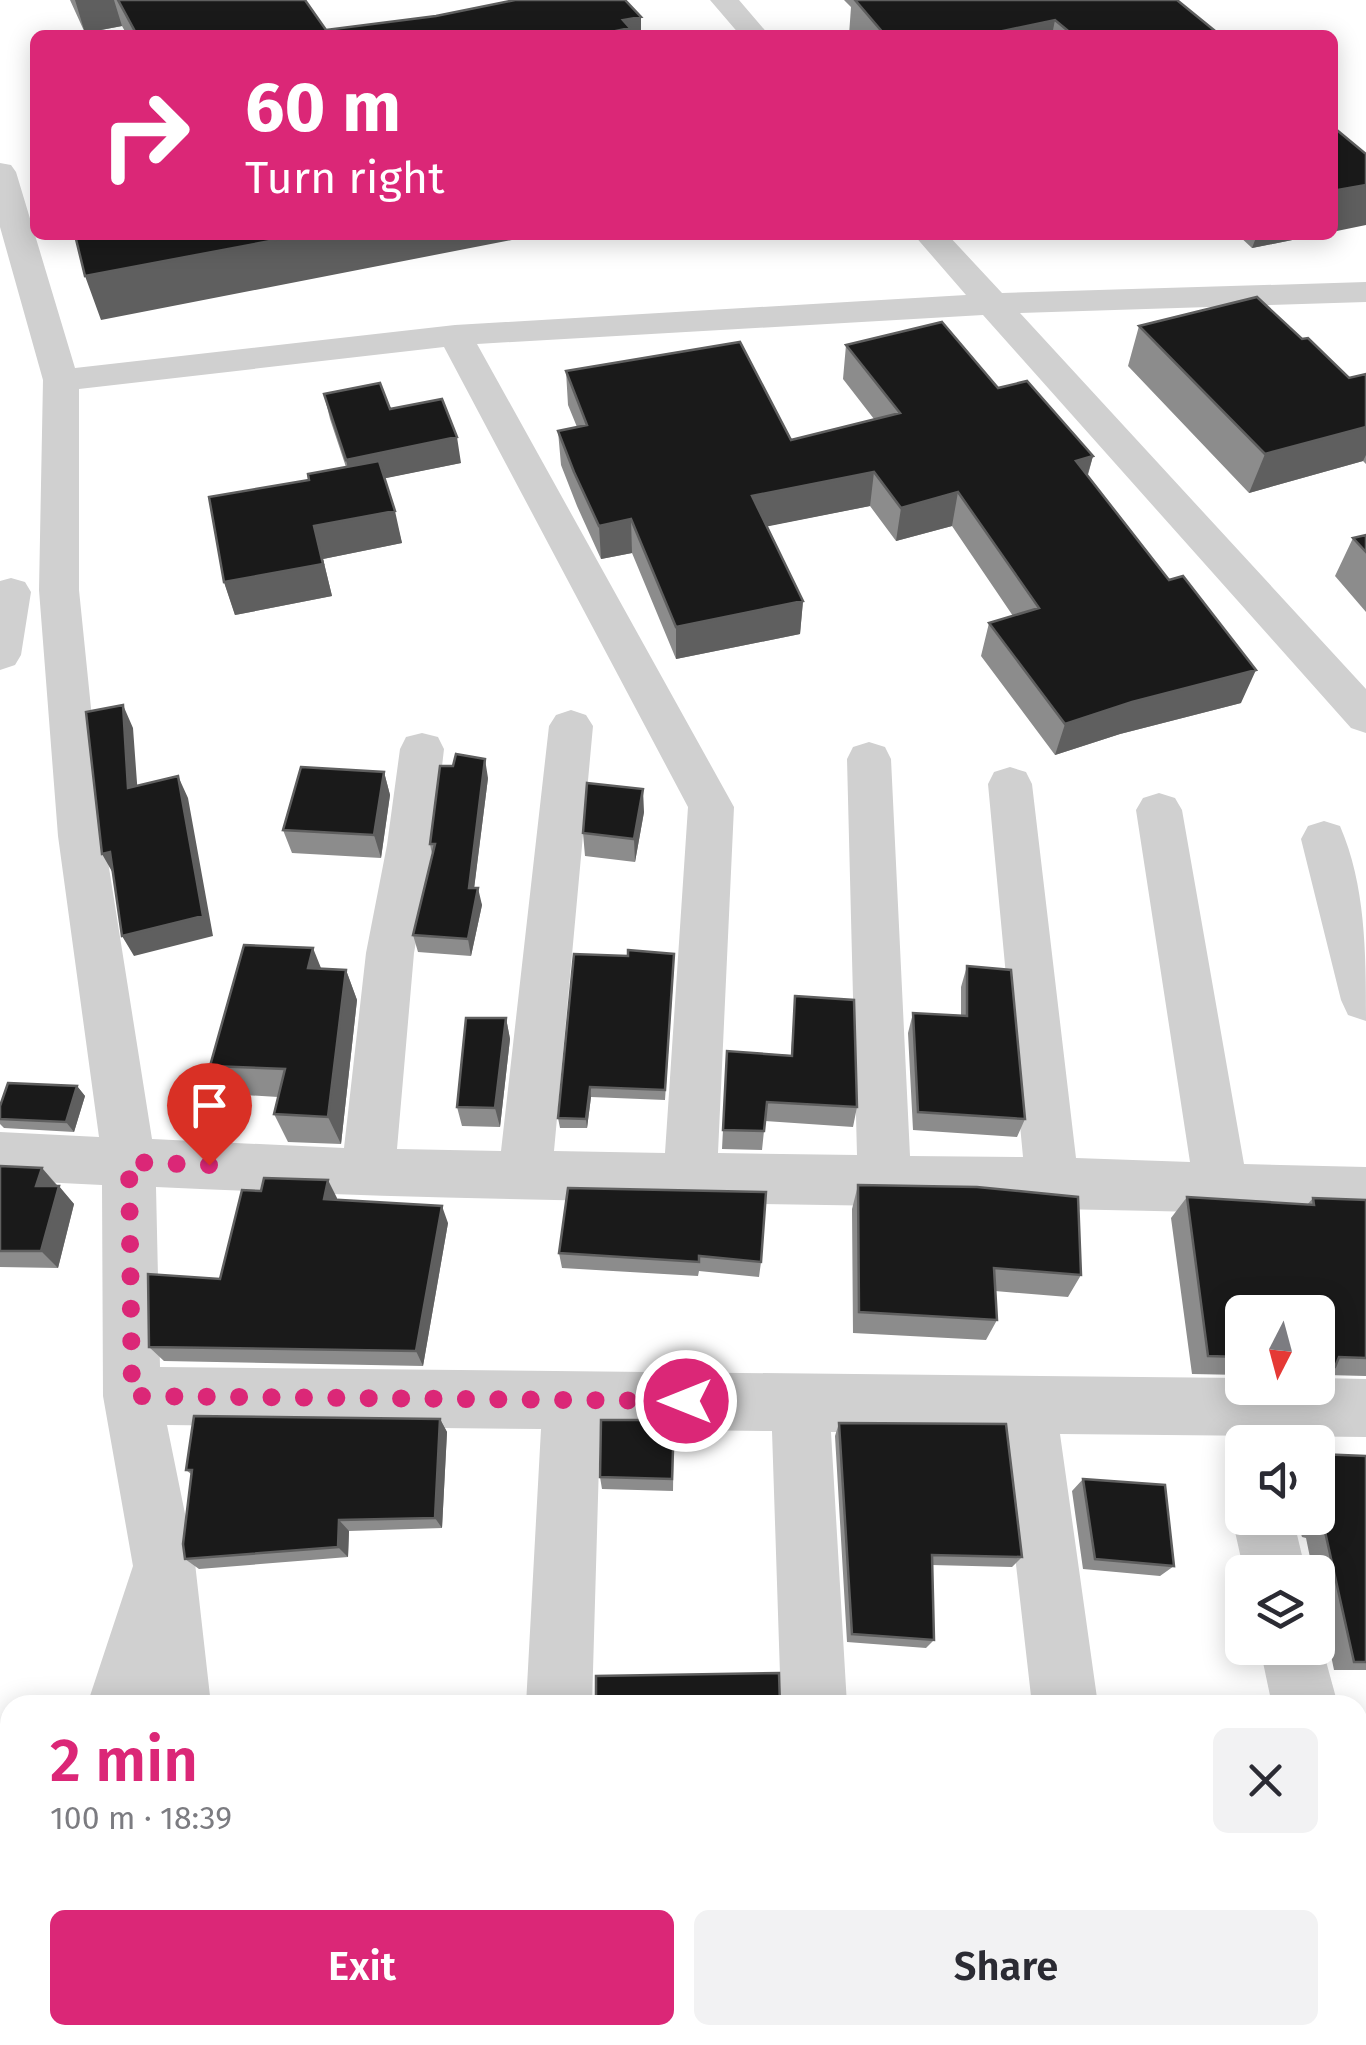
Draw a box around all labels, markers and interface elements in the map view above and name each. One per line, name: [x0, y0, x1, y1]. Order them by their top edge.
text: 60 m: [245, 66, 401, 150]
icon: right: [80, 70, 210, 200]
text: Turn right: [245, 151, 444, 205]
pin: [167, 1063, 252, 1166]
icon: arrive: [182, 1078, 237, 1133]
north arrow: [1225, 1295, 1335, 1405]
map controls: [1225, 1295, 1335, 1665]
position arrow: [634, 1349, 738, 1453]
button: sound: [1225, 1425, 1335, 1535]
button: layers: [1225, 1555, 1335, 1665]
text: 2 min: [50, 1725, 198, 1797]
button: close: [1213, 1728, 1318, 1833]
text: 100 m · 18:39: [50, 1799, 232, 1837]
button: Exit: [50, 1910, 674, 2025]
button: Share: [694, 1910, 1318, 2025]

